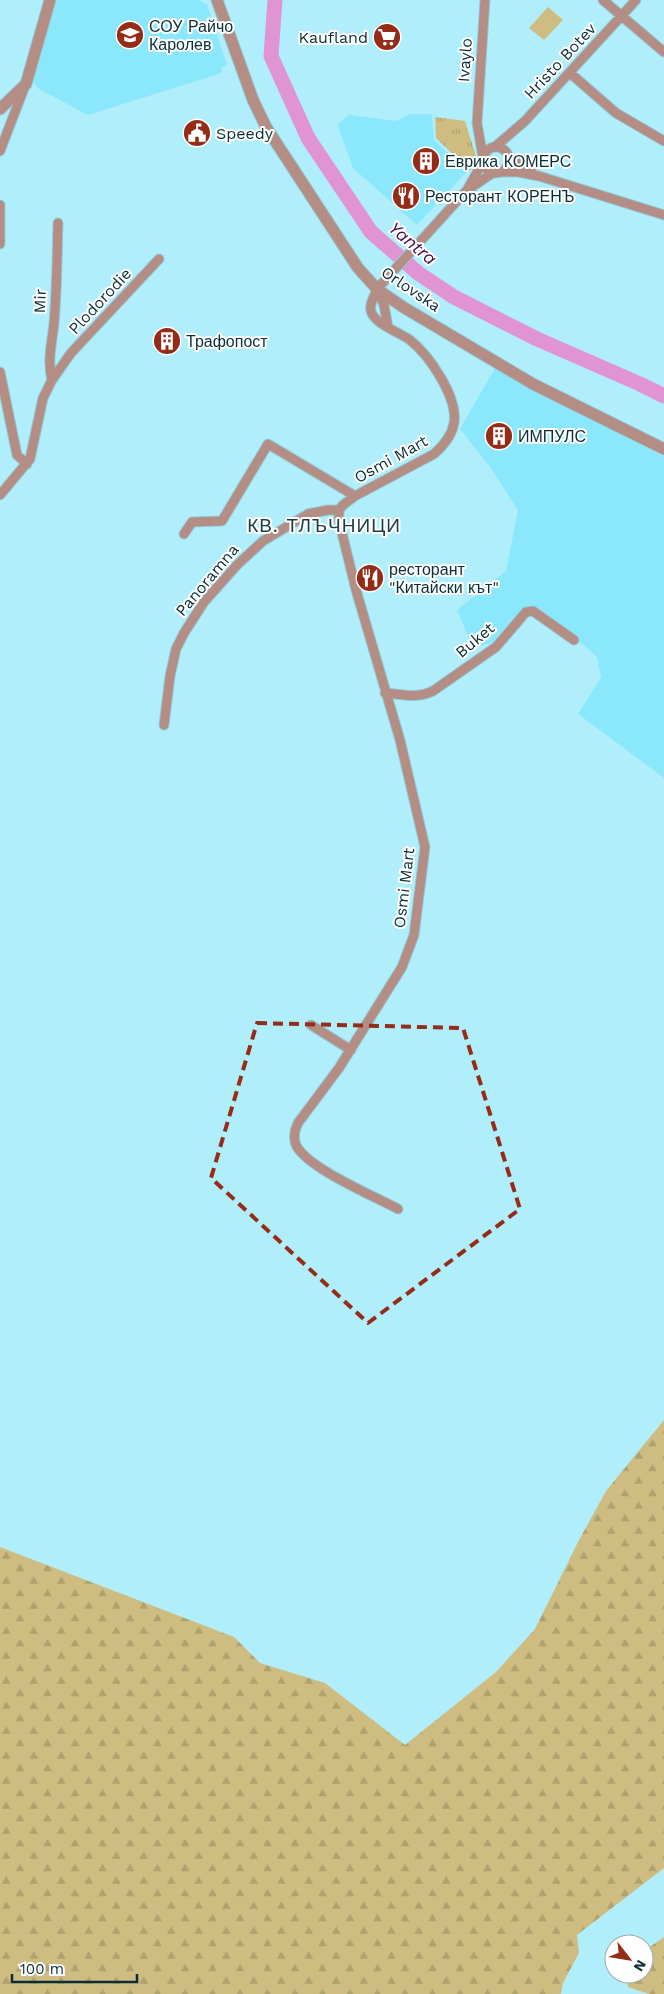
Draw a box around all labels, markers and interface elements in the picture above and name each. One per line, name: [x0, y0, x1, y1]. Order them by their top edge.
place label: СОУ Райчо Каролев: [149, 17, 233, 54]
street label: Hristo Botev: [520, 19, 600, 103]
school or university icon: СОУ Райчо Каролев: [115, 20, 145, 50]
supermarket icon: Kaufland: [372, 22, 402, 52]
place label: Kaufland: [299, 28, 368, 47]
street label: Ivaylo: [454, 37, 476, 83]
public building icon: Speedy: [182, 118, 212, 148]
place label: Speedy: [216, 124, 274, 143]
building icon: Еврика КОМЕРС: [411, 146, 441, 176]
place label: Еврика КОМЕРС: [445, 152, 571, 171]
restaurant icon: Ресторант КОРЕНЪ: [391, 181, 421, 211]
place label: Ресторант КОРЕНЪ: [425, 187, 574, 206]
water label: Yantra: [385, 217, 441, 269]
street label: Orlovska: [378, 262, 444, 316]
street label: Plodorodie: [65, 264, 135, 338]
street label: Mir: [30, 288, 50, 314]
building icon: Трафопост: [152, 326, 182, 356]
place label: Трафопост: [186, 332, 268, 351]
building icon: ИМПУЛС: [484, 421, 514, 451]
place label: ИМПУЛС: [518, 427, 586, 446]
street label: Osmi Mart: [351, 431, 431, 487]
district label: КВ. ТЛЪЧНИЦИ: [247, 514, 401, 537]
street label: Panoramna: [171, 540, 243, 620]
place label: ресторант "Китайски кът": [389, 560, 499, 597]
restaurant icon: ресторант "Китайски кът": [355, 563, 385, 593]
street label: Buket: [452, 618, 498, 662]
street label: Osmi Mart: [390, 846, 418, 929]
north arrow: [604, 1934, 654, 1984]
scale bar: [12, 1952, 138, 1984]
text: N: [631, 1957, 650, 1974]
text: 100 m: [20, 1960, 64, 1978]

